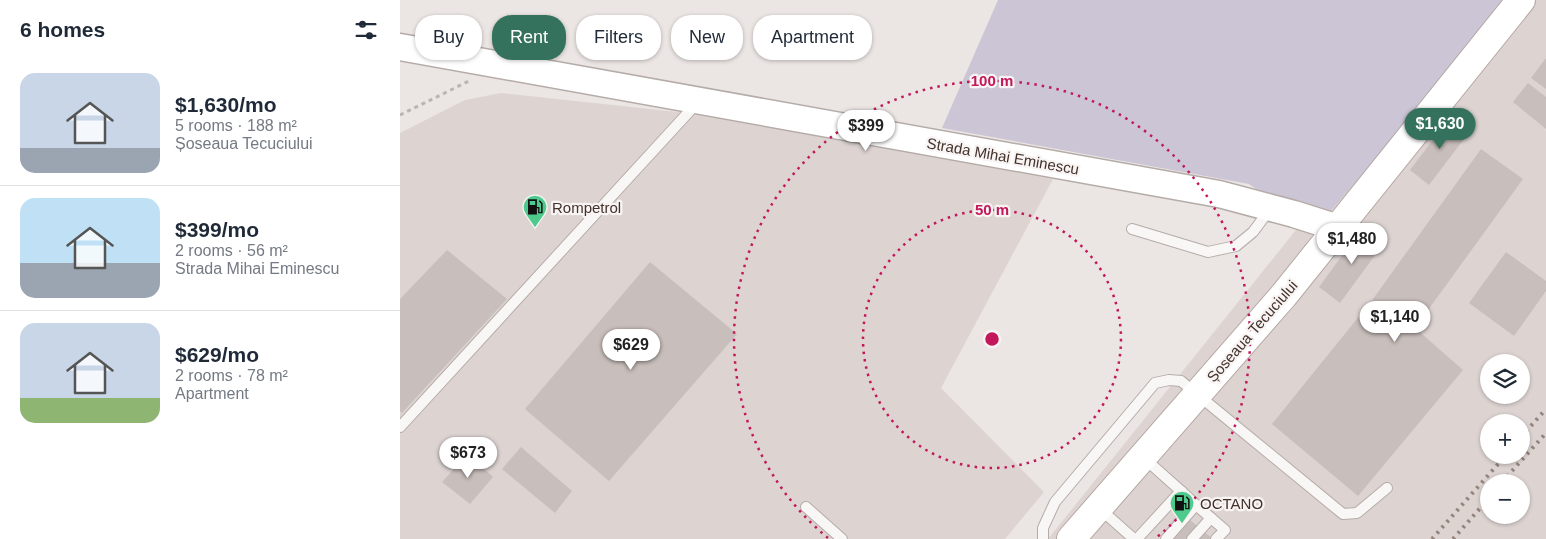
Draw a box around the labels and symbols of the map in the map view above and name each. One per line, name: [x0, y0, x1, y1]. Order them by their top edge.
text: 100 m: [971, 72, 1013, 89]
pin: $1,630: [1399, 108, 1481, 150]
pin: $399: [836, 110, 896, 152]
street label: Strada Mihai Eminescu: [926, 134, 1080, 178]
fuel station icon: Rompetrol: [522, 194, 548, 228]
place label: Rompetrol: [552, 199, 621, 216]
text: 50 m: [975, 201, 1009, 218]
pin: $1,480: [1311, 222, 1393, 265]
street label: Șoseaua Tecuciului: [1203, 277, 1301, 385]
pin: $1,140: [1354, 300, 1436, 343]
pin: $629: [601, 328, 661, 371]
centre of rings: [983, 330, 1001, 348]
pin: $673: [438, 436, 498, 479]
fuel station icon: OCTANO: [1169, 490, 1195, 524]
place label: OCTANO: [1200, 495, 1263, 512]

